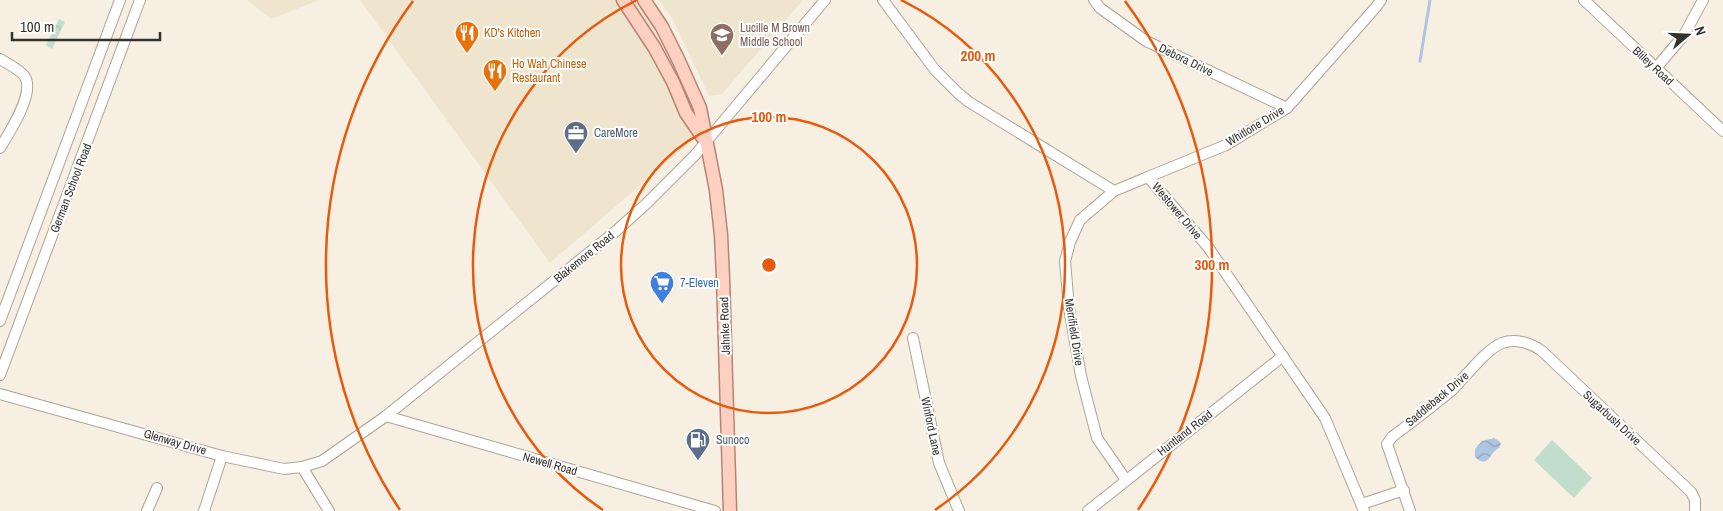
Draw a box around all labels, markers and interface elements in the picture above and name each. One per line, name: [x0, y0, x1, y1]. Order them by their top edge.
scale bar: [12, 10, 160, 42]
north arrow: [1663, 10, 1713, 60]
text: 100 m: [20, 16, 54, 37]
restaurant icon: KD's Kitchen: [454, 20, 480, 54]
place label: Lucille M Brown Middle School: [740, 20, 810, 50]
school or university icon: Lucille M Brown Middle School: [709, 22, 735, 56]
text: N: [1690, 24, 1710, 38]
place label: KD's Kitchen: [484, 25, 541, 41]
street label: Debora Drive: [1156, 40, 1216, 80]
street label: Bliley Road: [1629, 43, 1677, 89]
text: 200 m: [961, 45, 995, 66]
place label: Ho Wah Chinese Restaurant: [512, 56, 587, 86]
restaurant icon: Ho Wah Chinese Restaurant: [482, 58, 508, 92]
street label: Whitlone Drive: [1223, 102, 1287, 150]
text: 100 m: [752, 106, 786, 127]
office icon: CareMore: [563, 120, 589, 154]
place label: CareMore: [594, 125, 638, 141]
street label: German School Road: [47, 141, 95, 235]
street label: Westower Drive: [1148, 179, 1206, 243]
street label: Blakemore Road: [550, 228, 618, 286]
text: 300 m: [1195, 254, 1229, 275]
centre of rings: [760, 256, 778, 274]
supermarket icon: 7-Eleven: [649, 270, 675, 304]
place label: 7-Eleven: [680, 275, 719, 291]
street label: Jahnke Road: [716, 297, 734, 355]
street label: Merrifield Drive: [1061, 297, 1087, 367]
street label: Saddleback Drive: [1402, 368, 1472, 430]
street label: Sugarbush Drive: [1580, 387, 1644, 449]
street label: Winford Lane: [917, 395, 945, 457]
street label: Huntland Road: [1154, 406, 1216, 460]
street label: Glenway Drive: [142, 425, 208, 459]
fuel station icon: Sunoco: [685, 427, 711, 461]
place label: Sunoco: [716, 432, 749, 448]
street label: Newell Road: [521, 449, 579, 479]

